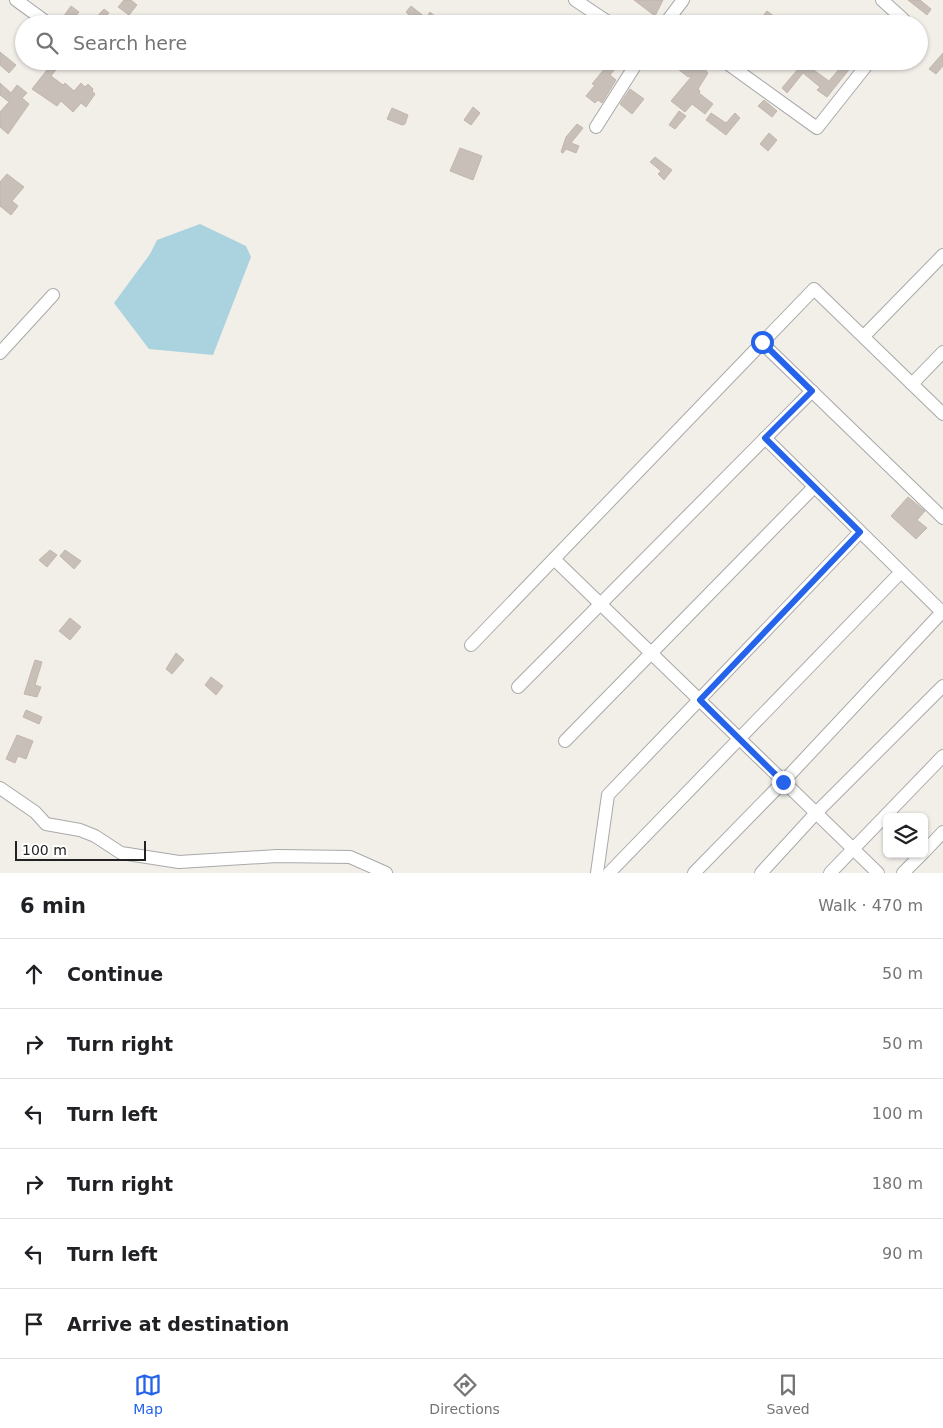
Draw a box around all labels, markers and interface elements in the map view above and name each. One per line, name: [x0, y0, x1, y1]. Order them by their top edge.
search box: [15, 15, 928, 70]
icon: search: [33, 29, 61, 57]
text: Search here: [73, 32, 187, 54]
route start: [751, 331, 774, 354]
route end: [772, 771, 795, 794]
map controls: [883, 813, 928, 858]
button: layers: [883, 813, 928, 858]
scale bar: [15, 838, 146, 861]
text: 100 m: [22, 842, 67, 858]
text: 6 min: [20, 894, 86, 918]
text: Walk · 470 m: [818, 896, 923, 915]
icon: ahead: [20, 960, 48, 988]
text: Continue: [67, 963, 163, 985]
text: 50 m: [882, 964, 923, 983]
icon: right: [20, 1030, 48, 1058]
text: Turn right: [67, 1033, 173, 1055]
text: 50 m: [882, 1034, 923, 1053]
icon: left: [20, 1100, 48, 1128]
text: Turn left: [67, 1103, 158, 1125]
text: 100 m: [872, 1104, 923, 1123]
icon: right: [20, 1170, 48, 1198]
text: Turn right: [67, 1173, 173, 1195]
text: 180 m: [872, 1174, 923, 1193]
icon: left: [20, 1240, 48, 1268]
text: Turn left: [67, 1243, 158, 1265]
text: 90 m: [882, 1244, 923, 1263]
icon: arrive: [20, 1310, 48, 1338]
text: Arrive at destination: [67, 1313, 289, 1335]
tab: Map: [133, 1371, 163, 1417]
tab: Directions: [429, 1371, 500, 1417]
tab: Saved: [766, 1371, 810, 1417]

